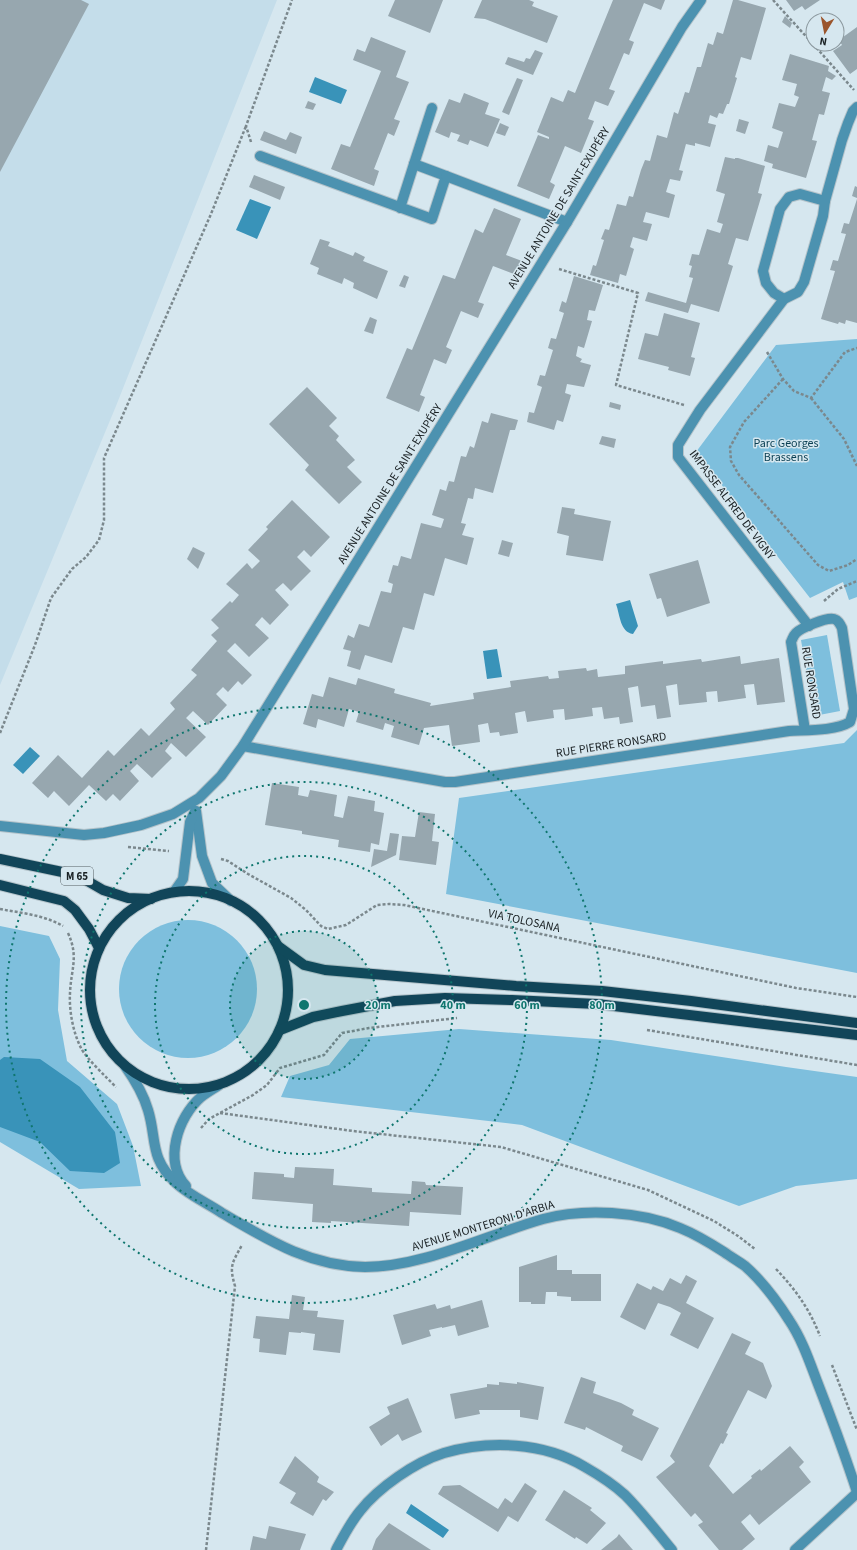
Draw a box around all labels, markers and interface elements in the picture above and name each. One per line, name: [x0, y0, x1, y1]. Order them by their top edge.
north arrow: [805, 12, 845, 52]
text: N: [818, 33, 828, 49]
street label: AVENUE ANTOINE DE SAINT-EXUPÉRY: [504, 124, 614, 292]
street label: AVENUE ANTOINE DE SAINT-EXUPÉRY: [333, 400, 447, 567]
park label: Parc Georges Brassens: [753, 435, 819, 466]
street label: IMPASSE ALFRED DE VIGNY: [685, 447, 779, 564]
street label: RUE RONSARD: [797, 646, 825, 720]
street label: RUE PIERRE RONSARD: [555, 728, 667, 762]
road number: M 65: [61, 867, 93, 885]
street label: VIA TOLOSANA: [486, 905, 562, 937]
text: 20 m: [365, 997, 391, 1014]
text: 40 m: [440, 997, 466, 1014]
text: 60 m: [514, 997, 540, 1014]
text: 80 m: [589, 997, 615, 1014]
centre of rings: [297, 998, 311, 1012]
street label: AVENUE MONTERONI D'ARBIA: [410, 1196, 557, 1256]

